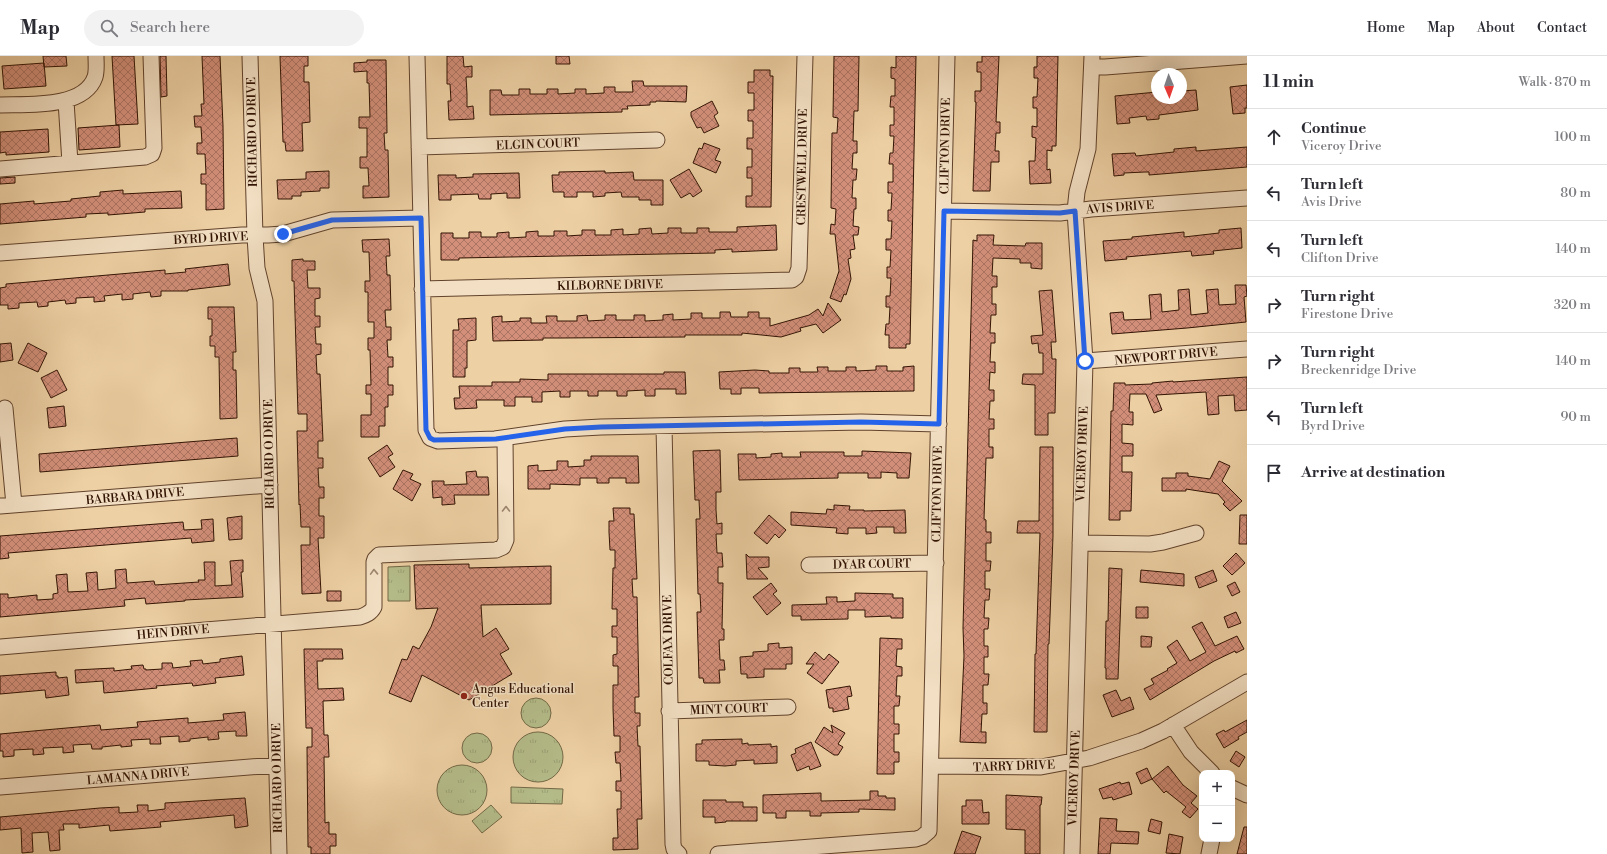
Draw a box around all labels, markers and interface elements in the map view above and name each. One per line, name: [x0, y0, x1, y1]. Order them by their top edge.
search box: [84, 10, 364, 46]
text: Map: [20, 16, 60, 40]
icon: search: [98, 17, 120, 39]
text: Search here: [130, 18, 210, 37]
text: Home: [1367, 19, 1405, 37]
text: Map: [1427, 19, 1455, 37]
text: About: [1477, 19, 1515, 37]
text: Contact: [1537, 19, 1587, 37]
north arrow: [1151, 68, 1187, 104]
text: 11 min: [1263, 71, 1314, 93]
text: Walk · 870 m: [1519, 74, 1591, 90]
street label: RICHARD O DRIVE: [244, 77, 261, 187]
street label: CLIFTON DRIVE: [937, 97, 954, 195]
street label: CRESTWELL DRIVE: [794, 109, 811, 225]
text: Continue: [1301, 119, 1366, 138]
icon: ahead: [1263, 126, 1285, 148]
text: 100 m: [1555, 129, 1591, 145]
street label: ELGIN COURT: [496, 136, 581, 153]
text: Viceroy Drive: [1301, 138, 1382, 154]
text: Turn left: [1301, 175, 1363, 194]
icon: left: [1263, 182, 1285, 204]
text: 80 m: [1560, 185, 1591, 201]
text: Avis Drive: [1301, 194, 1362, 210]
street label: AVIS DRIVE: [1084, 198, 1155, 217]
route end: [274, 225, 292, 243]
street label: BYRD DRIVE: [172, 229, 249, 248]
text: Turn left: [1301, 231, 1363, 250]
icon: left: [1263, 238, 1285, 260]
text: 140 m: [1555, 241, 1591, 257]
text: Clifton Drive: [1301, 250, 1379, 266]
street label: KILBORNE DRIVE: [557, 277, 663, 294]
text: Turn right: [1301, 287, 1375, 306]
icon: right: [1263, 294, 1285, 316]
text: 320 m: [1554, 297, 1591, 313]
text: Firestone Drive: [1301, 306, 1393, 322]
text: Turn right: [1301, 343, 1375, 362]
street label: NEWPORT DRIVE: [1114, 345, 1218, 368]
icon: right: [1263, 350, 1285, 372]
route start: [1076, 352, 1094, 370]
text: 140 m: [1555, 353, 1591, 369]
text: Breckenridge Drive: [1301, 362, 1416, 378]
street label: RICHARD O DRIVE: [261, 399, 278, 509]
text: Turn left: [1301, 399, 1363, 418]
street label: VICEROY DRIVE: [1073, 406, 1092, 503]
icon: left: [1263, 406, 1285, 428]
text: 90 m: [1560, 409, 1591, 425]
text: Byrd Drive: [1301, 418, 1365, 434]
street label: CLIFTON DRIVE: [929, 445, 946, 543]
icon: arrive: [1263, 462, 1285, 484]
text: Arrive at destination: [1301, 463, 1445, 482]
street label: BARBARA DRIVE: [84, 485, 185, 508]
one-way arrow: [502, 506, 510, 512]
street label: DYAR COURT: [833, 556, 912, 573]
one-way arrow: [370, 569, 378, 575]
street label: COLFAX DRIVE: [660, 595, 677, 685]
street label: HEIN DRIVE: [136, 622, 210, 643]
place label: Angus Educational Center: [471, 682, 574, 711]
marker: Angus Educational Center: [459, 691, 469, 701]
street label: MINT COURT: [690, 701, 769, 718]
street label: RICHARD O DRIVE: [269, 723, 286, 833]
street label: VICEROY DRIVE: [1065, 730, 1084, 827]
street label: TARRY DRIVE: [973, 758, 1055, 775]
street label: LAMANNA DRIVE: [86, 765, 190, 788]
map controls: [1199, 770, 1235, 842]
button: +: [1199, 770, 1235, 806]
button: −: [1199, 806, 1235, 842]

